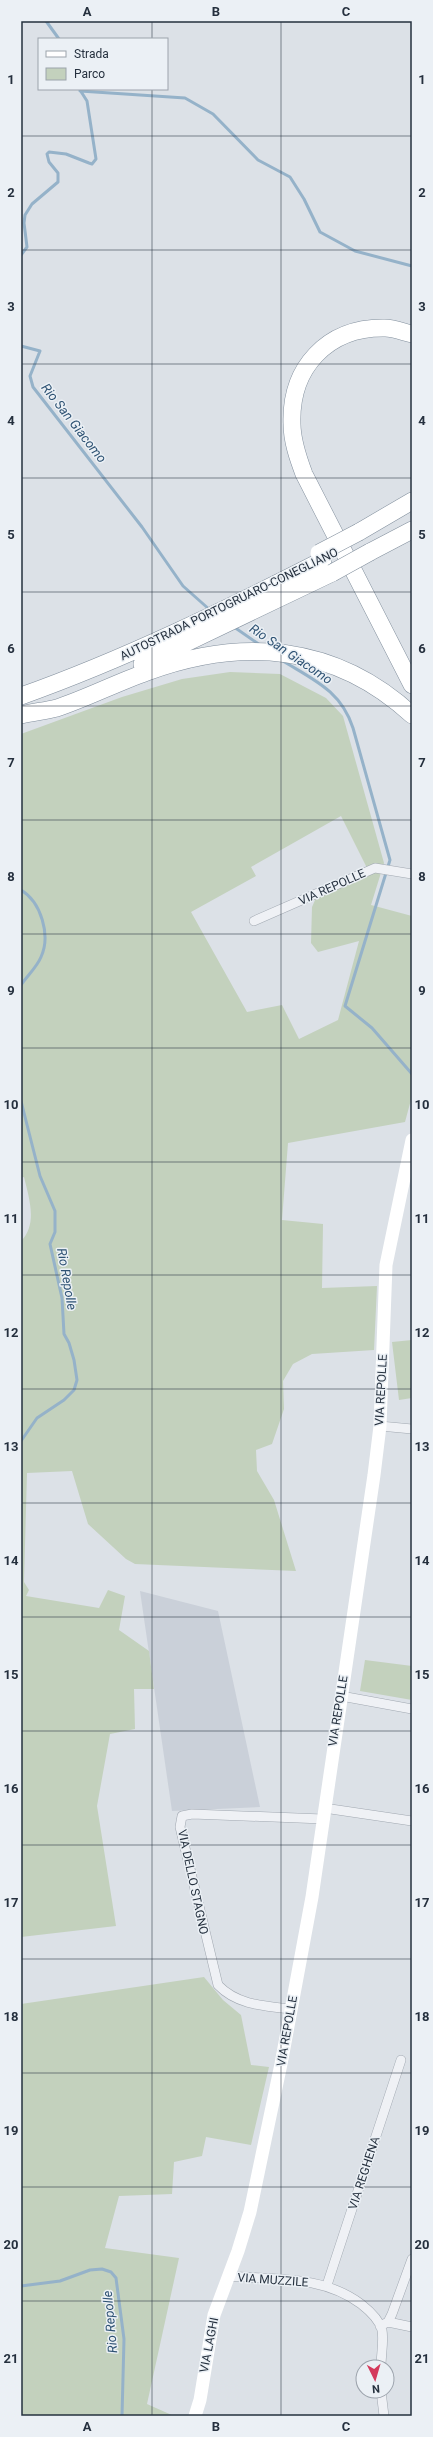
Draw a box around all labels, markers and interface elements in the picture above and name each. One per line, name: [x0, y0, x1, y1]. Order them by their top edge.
text: A: [83, 4, 92, 19]
text: B: [212, 4, 220, 19]
text: C: [342, 4, 351, 19]
legend: [38, 38, 168, 90]
text: Strada: [74, 47, 109, 61]
text: Parco: [74, 67, 105, 81]
text: 1: [7, 72, 15, 87]
text: 1: [418, 72, 426, 87]
text: 2: [7, 185, 15, 200]
text: 2: [418, 185, 426, 200]
text: 3: [7, 299, 15, 314]
text: 3: [418, 299, 426, 314]
water label: Rio San Giacomo: [38, 380, 110, 466]
text: 4: [7, 413, 15, 428]
text: 4: [418, 413, 426, 428]
text: 5: [7, 527, 15, 542]
text: 5: [418, 527, 426, 542]
street label: AUTOSTRADA PORTOGRUARO-CONEGLIANO: [118, 545, 340, 663]
water label: Rio San Giacomo: [247, 621, 335, 687]
text: 6: [7, 641, 15, 656]
text: 6: [418, 641, 426, 656]
text: 7: [7, 755, 15, 770]
text: 7: [418, 755, 426, 770]
street label: VIA REPOLLE: [296, 866, 368, 908]
text: 8: [7, 869, 15, 884]
text: 8: [418, 869, 426, 884]
text: 9: [7, 983, 15, 998]
text: 9: [418, 983, 426, 998]
text: 10: [4, 1097, 18, 1112]
text: 10: [415, 1097, 429, 1112]
text: 11: [4, 1211, 18, 1226]
text: 11: [415, 1211, 429, 1226]
water label: Rio Repolle: [54, 1247, 80, 1312]
text: 12: [4, 1325, 18, 1340]
text: 12: [415, 1325, 429, 1340]
street label: VIA REPOLLE: [372, 1354, 390, 1426]
text: 13: [4, 1439, 18, 1454]
text: 13: [415, 1439, 429, 1454]
text: 14: [4, 1553, 19, 1568]
text: 14: [415, 1553, 430, 1568]
text: 15: [4, 1667, 18, 1682]
text: 15: [415, 1667, 429, 1682]
street label: VIA REPOLLE: [325, 1674, 351, 1747]
text: 16: [4, 1781, 19, 1796]
text: 16: [415, 1781, 430, 1796]
street label: VIA DELLO STAGNO: [175, 1828, 211, 1936]
text: 17: [4, 1895, 18, 1910]
text: 17: [415, 1895, 429, 1910]
street label: VIA REPOLLE: [274, 1994, 300, 2067]
text: 18: [4, 2009, 18, 2024]
text: 18: [415, 2009, 429, 2024]
text: 19: [4, 2123, 18, 2138]
text: 19: [415, 2123, 429, 2138]
street label: VIA REGHENA: [346, 2134, 382, 2211]
text: 20: [4, 2237, 18, 2252]
text: 20: [415, 2237, 429, 2252]
street label: VIA MUZZILE: [237, 2271, 309, 2289]
water label: Rio Repolle: [100, 2290, 120, 2354]
street label: VIA LAGHI: [197, 2316, 221, 2374]
text: 21: [4, 2351, 18, 2366]
text: 21: [415, 2351, 429, 2366]
north arrow: [355, 2359, 395, 2399]
text: N: [371, 2382, 380, 2395]
text: A: [83, 2419, 92, 2434]
text: B: [212, 2419, 220, 2434]
text: C: [342, 2419, 351, 2434]

